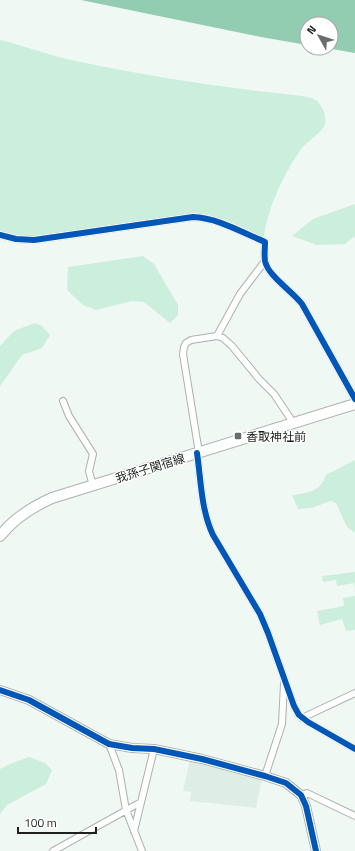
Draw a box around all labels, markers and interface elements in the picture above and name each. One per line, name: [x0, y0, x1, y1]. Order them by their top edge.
north arrow: [299, 16, 339, 56]
text: N: [303, 22, 320, 38]
place label: 香取神社前: [246, 427, 306, 446]
marker: 香取神社前: [233, 431, 243, 441]
street label: 我孫子関宿線: [113, 448, 187, 488]
scale bar: [18, 809, 96, 835]
text: 100 m: [24, 813, 57, 832]

